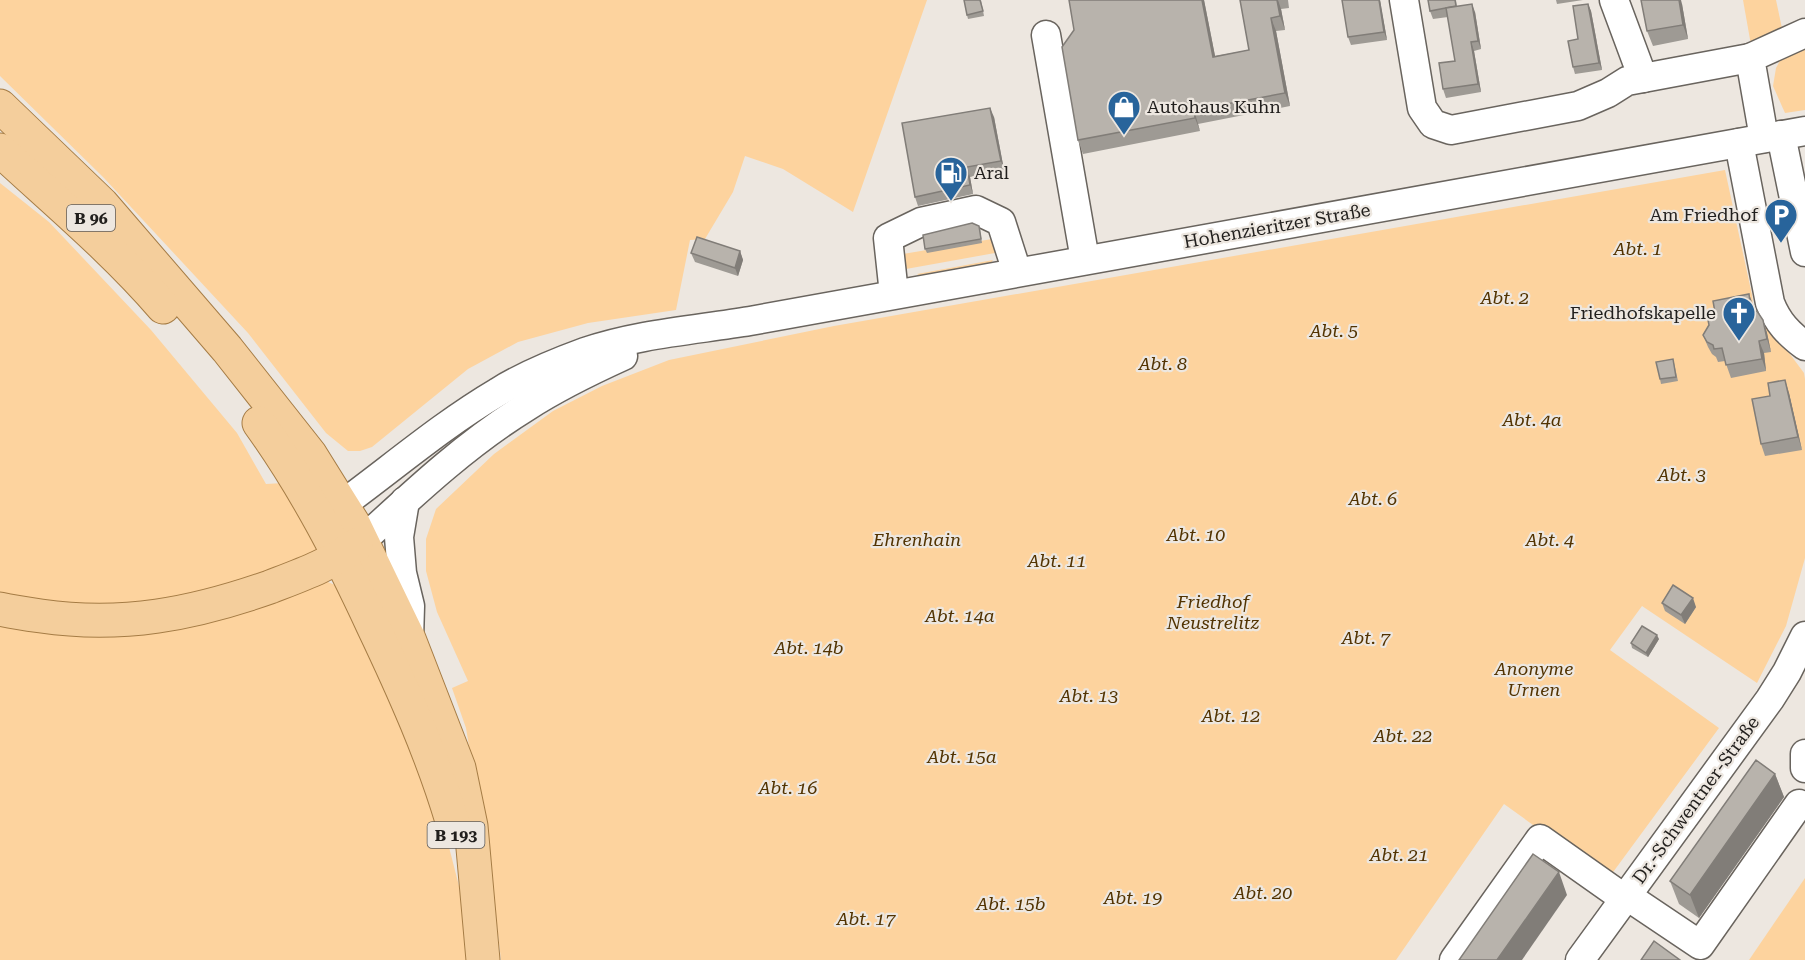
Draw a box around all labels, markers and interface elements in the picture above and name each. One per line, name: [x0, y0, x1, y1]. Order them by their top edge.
shop icon: Autohaus Kuhn: [1106, 89, 1142, 136]
place label: Autohaus Kuhn: [1147, 96, 1281, 117]
fuel station icon: Aral: [933, 155, 969, 202]
place label: Aral: [974, 162, 1010, 183]
parking icon: Am Friedhof: [1763, 197, 1799, 244]
street label: Hohenzieritzer Straße: [1182, 199, 1372, 252]
place label: Am Friedhof: [1650, 204, 1759, 225]
road number: B 96: [67, 205, 115, 231]
park label: Abt. 1: [1613, 238, 1662, 259]
park label: Abt. 2: [1480, 287, 1529, 308]
church icon: Friedhofskapelle: [1721, 295, 1757, 342]
place label: Friedhofskapelle: [1570, 302, 1716, 323]
park label: Abt. 5: [1309, 320, 1358, 341]
park label: Abt. 8: [1138, 353, 1187, 374]
park label: Abt. 4a: [1501, 409, 1562, 430]
park label: Abt. 3: [1657, 464, 1706, 485]
park label: Abt. 6: [1348, 488, 1397, 509]
park label: Abt. 10: [1166, 524, 1225, 545]
park label: Ehrenhain: [872, 529, 961, 550]
park label: Abt. 4: [1525, 529, 1574, 550]
park label: Abt. 11: [1027, 550, 1086, 571]
park label: Friedhof Neustrelitz: [1166, 591, 1259, 633]
park label: Abt. 14a: [924, 605, 995, 626]
park label: Abt. 7: [1341, 627, 1391, 648]
park label: Abt. 14b: [773, 637, 844, 658]
park label: Anonyme Urnen: [1494, 658, 1573, 700]
park label: Abt. 13: [1059, 685, 1118, 706]
park label: Abt. 12: [1201, 705, 1260, 726]
street label: Dr.-Schwentner-Straße: [1628, 712, 1763, 888]
park label: Abt. 22: [1373, 725, 1432, 746]
park label: Abt. 15a: [926, 746, 997, 767]
park label: Abt. 16: [758, 777, 817, 798]
road number: B 193: [428, 822, 484, 848]
park label: Abt. 21: [1369, 844, 1428, 865]
park label: Abt. 20: [1233, 882, 1292, 903]
park label: Abt. 19: [1103, 887, 1162, 908]
park label: Abt. 15b: [975, 893, 1046, 914]
park label: Abt. 17: [836, 908, 896, 929]

